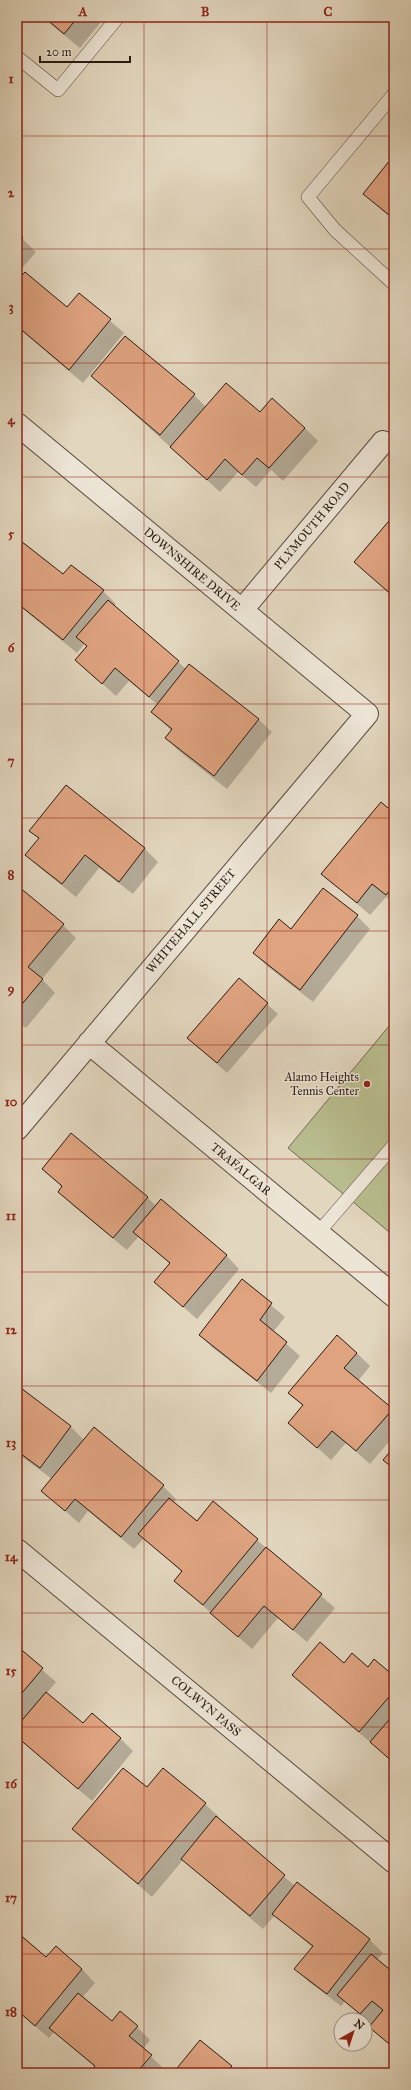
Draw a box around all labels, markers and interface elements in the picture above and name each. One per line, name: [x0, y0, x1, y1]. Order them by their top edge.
text: A: [78, 4, 88, 20]
text: B: [201, 4, 210, 20]
text: C: [324, 4, 333, 20]
scale bar: [40, 38, 130, 64]
text: 20 m: [46, 45, 72, 59]
text: 1: [8, 71, 14, 87]
text: 2: [8, 185, 15, 201]
text: 3: [8, 299, 14, 315]
text: 4: [7, 412, 15, 428]
street label: PLYMOUTH ROAD: [271, 479, 353, 573]
street label: DOWNSHIRE DRIVE: [141, 524, 243, 614]
text: 5: [8, 526, 15, 542]
text: 6: [8, 640, 16, 656]
text: 7: [8, 753, 15, 769]
street label: WHITEHALL STREET: [143, 866, 239, 976]
text: 8: [8, 867, 15, 883]
text: 9: [8, 981, 15, 997]
place label: Alamo Heights Tennis Center: [283, 1070, 359, 1098]
marker: Alamo Heights Tennis Center: [362, 1079, 372, 1089]
text: 10: [5, 1094, 18, 1110]
street label: TRAFALGAR: [208, 1140, 274, 1199]
text: 11: [6, 1208, 16, 1224]
text: 12: [5, 1322, 17, 1338]
text: 13: [6, 1435, 16, 1451]
text: 14: [5, 1549, 18, 1565]
text: 15: [5, 1663, 17, 1679]
street label: COLWYN PASS: [168, 1673, 244, 1739]
text: 16: [5, 1776, 18, 1792]
text: 17: [5, 1890, 17, 1906]
text: 18: [5, 2004, 17, 2020]
north arrow: [333, 2012, 373, 2052]
text: N: [351, 2017, 367, 2033]

